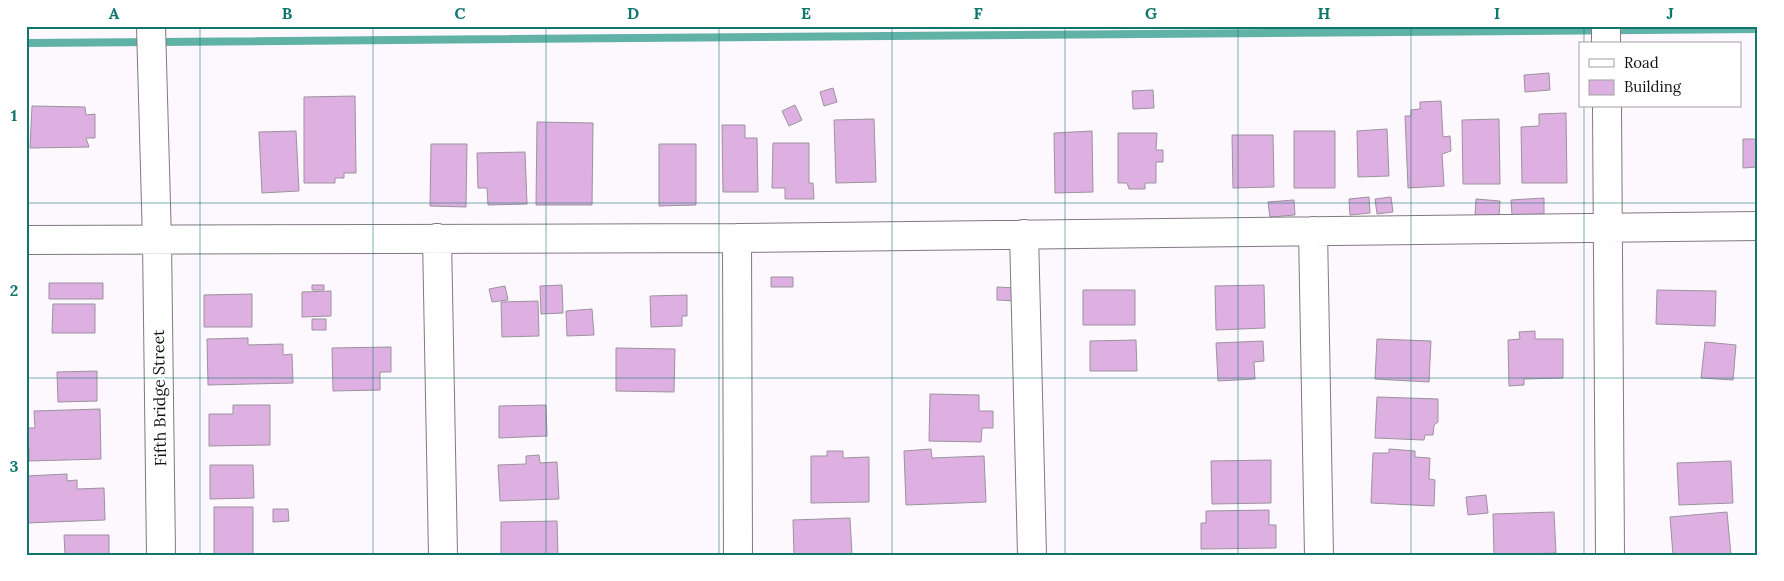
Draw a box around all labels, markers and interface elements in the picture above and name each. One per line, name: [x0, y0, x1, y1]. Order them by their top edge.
text: A: [109, 3, 120, 23]
text: B: [282, 3, 293, 23]
text: C: [454, 3, 466, 23]
text: D: [627, 3, 639, 23]
text: E: [801, 3, 811, 23]
text: F: [973, 3, 983, 23]
text: G: [1145, 3, 1157, 23]
text: H: [1318, 3, 1331, 23]
text: I: [1494, 3, 1500, 23]
text: J: [1666, 3, 1674, 23]
legend: [1579, 42, 1742, 108]
text: Road: [1624, 53, 1659, 72]
text: Building: [1624, 77, 1682, 96]
text: 1: [11, 105, 17, 125]
text: 2: [10, 280, 18, 300]
street label: Fifth Bridge Street: [148, 329, 170, 466]
text: 3: [10, 456, 19, 476]

